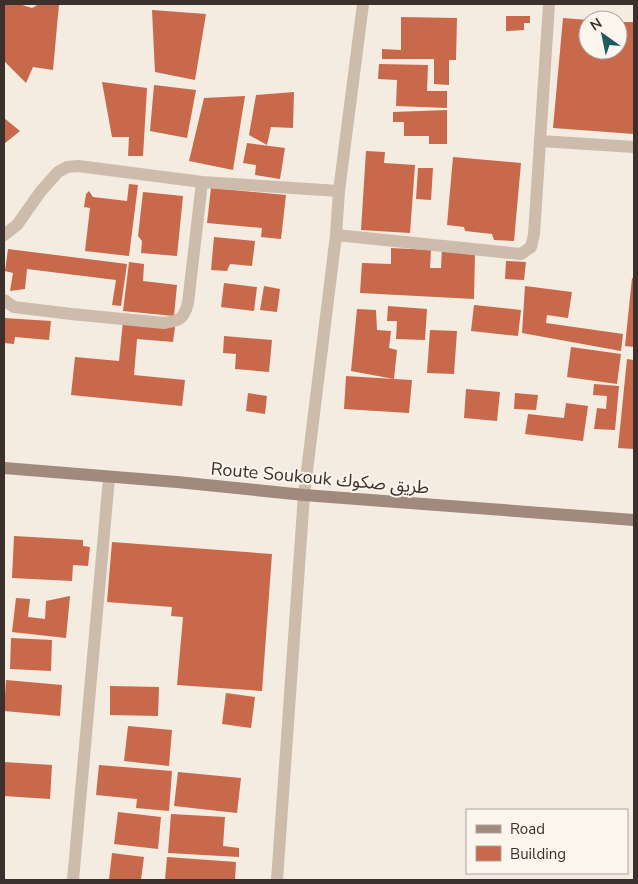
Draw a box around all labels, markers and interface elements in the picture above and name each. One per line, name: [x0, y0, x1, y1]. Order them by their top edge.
north arrow: [578, 10, 628, 60]
text: N: [587, 14, 606, 35]
street label: Route Soukouk طريق صكوك: [210, 456, 430, 500]
legend: [466, 809, 628, 874]
text: Road: [510, 819, 545, 839]
text: Building: [510, 844, 566, 864]

